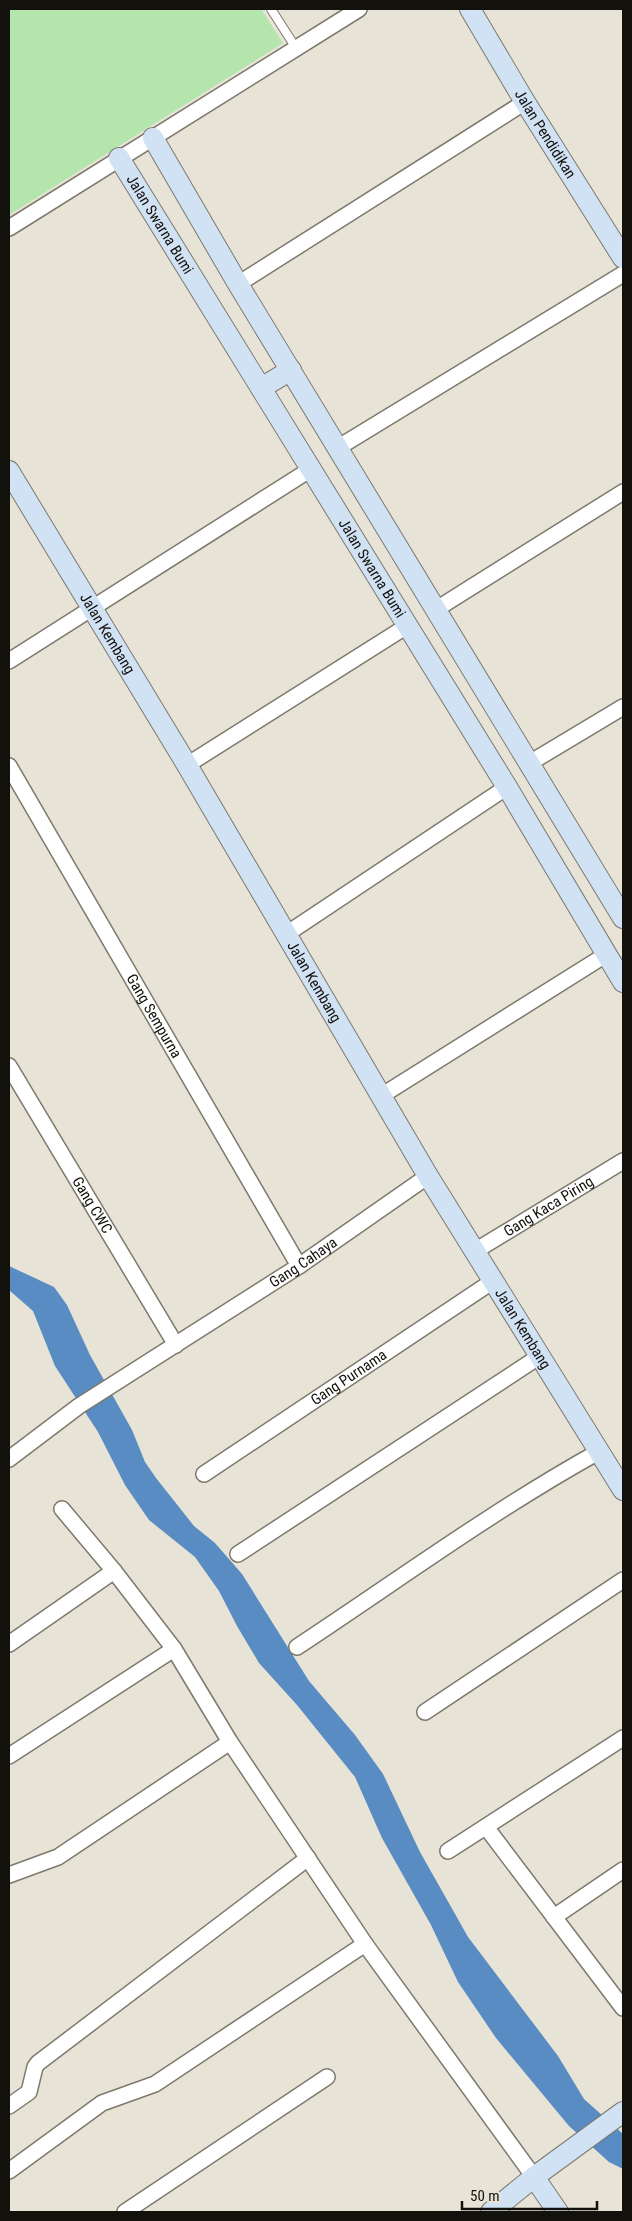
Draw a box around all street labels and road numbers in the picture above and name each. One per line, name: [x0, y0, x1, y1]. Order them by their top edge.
street label: Jalan Pendidikan: [511, 86, 580, 182]
street label: Jalan Swarna Bumi: [123, 171, 197, 277]
street label: Jalan Swarna Bumi: [335, 515, 409, 621]
street label: Jalan Kembang: [76, 590, 139, 677]
street label: Jalan Kembang: [283, 938, 345, 1026]
street label: Gang Sempurna: [123, 971, 185, 1061]
street label: Gang Kaca Piring: [500, 1172, 597, 1240]
street label: Gang CWC: [68, 1173, 116, 1237]
street label: Gang Cahaya: [266, 1233, 340, 1291]
street label: Jalan Kembang: [491, 1285, 555, 1372]
street label: Gang Purnama: [307, 1346, 390, 1409]

